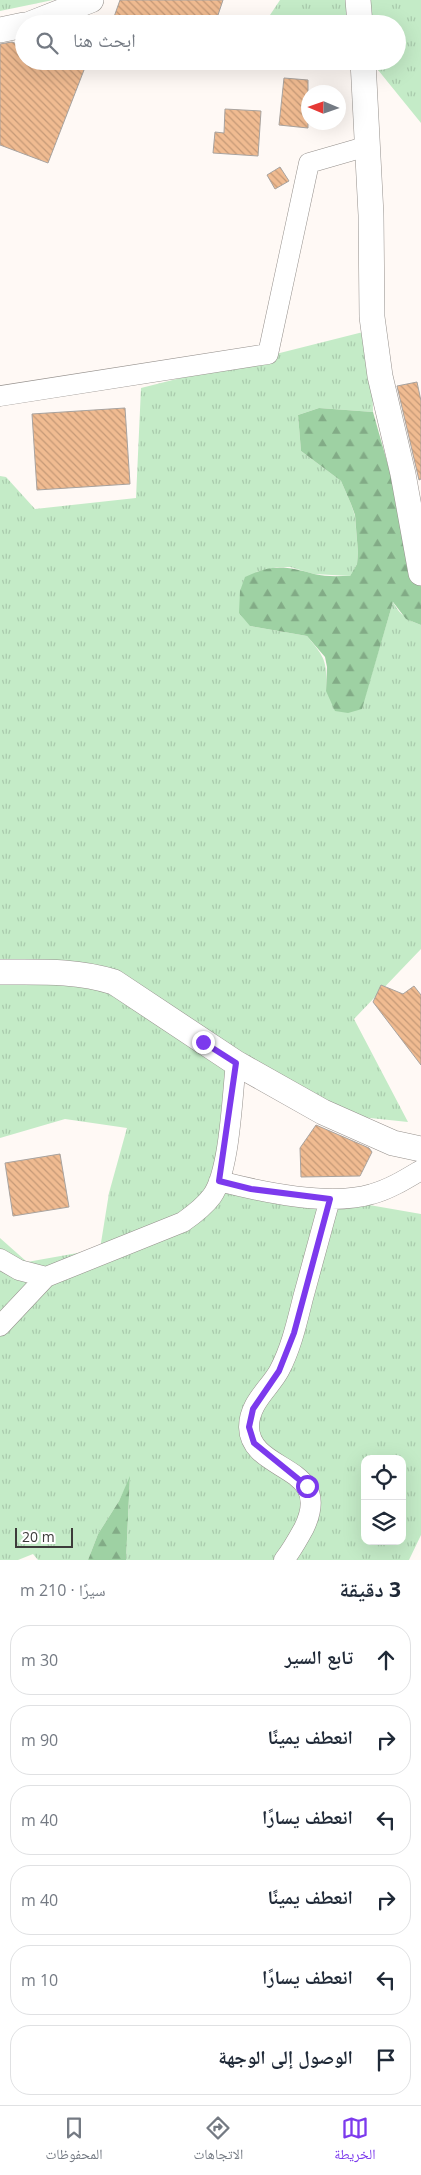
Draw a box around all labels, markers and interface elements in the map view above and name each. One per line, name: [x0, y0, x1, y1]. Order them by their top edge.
search box: [15, 15, 406, 70]
text: ابحث هنا: [73, 27, 136, 53]
icon: search: [33, 29, 61, 57]
north arrow: [301, 85, 346, 130]
route end: [192, 1031, 215, 1054]
map controls: [361, 1455, 406, 1545]
button: locate: [361, 1455, 406, 1500]
route start: [296, 1475, 319, 1498]
button: layers: [361, 1500, 406, 1545]
scale bar: [15, 1525, 72, 1548]
text: 20 m: [22, 1527, 55, 1546]
text: 3 دقيقة: [339, 1575, 401, 1603]
text: سيرًا · 210 m: [20, 1579, 106, 1601]
text: تابع السير: [285, 1644, 353, 1670]
icon: ahead: [372, 1646, 400, 1674]
text: 30 m: [21, 1649, 58, 1671]
text: انعطف يمينًا: [267, 1724, 353, 1750]
icon: right: [372, 1726, 400, 1754]
text: 90 m: [21, 1729, 58, 1751]
text: انعطف يسارًا: [262, 1804, 353, 1830]
icon: left: [372, 1806, 400, 1834]
text: 40 m: [21, 1809, 58, 1831]
text: انعطف يمينًا: [267, 1884, 353, 1910]
icon: right: [372, 1886, 400, 1914]
text: 40 m: [21, 1889, 58, 1911]
text: انعطف يسارًا: [262, 1964, 353, 1990]
icon: left: [372, 1966, 400, 1994]
text: 10 m: [21, 1969, 58, 1991]
text: الوصول إلى الوجهة: [218, 2044, 353, 2070]
icon: arrive: [372, 2046, 400, 2074]
tab: المحفوظات: [46, 2114, 102, 2168]
tab: الاتجاهات: [194, 2114, 243, 2168]
tab: الخريطة: [334, 2114, 375, 2168]

